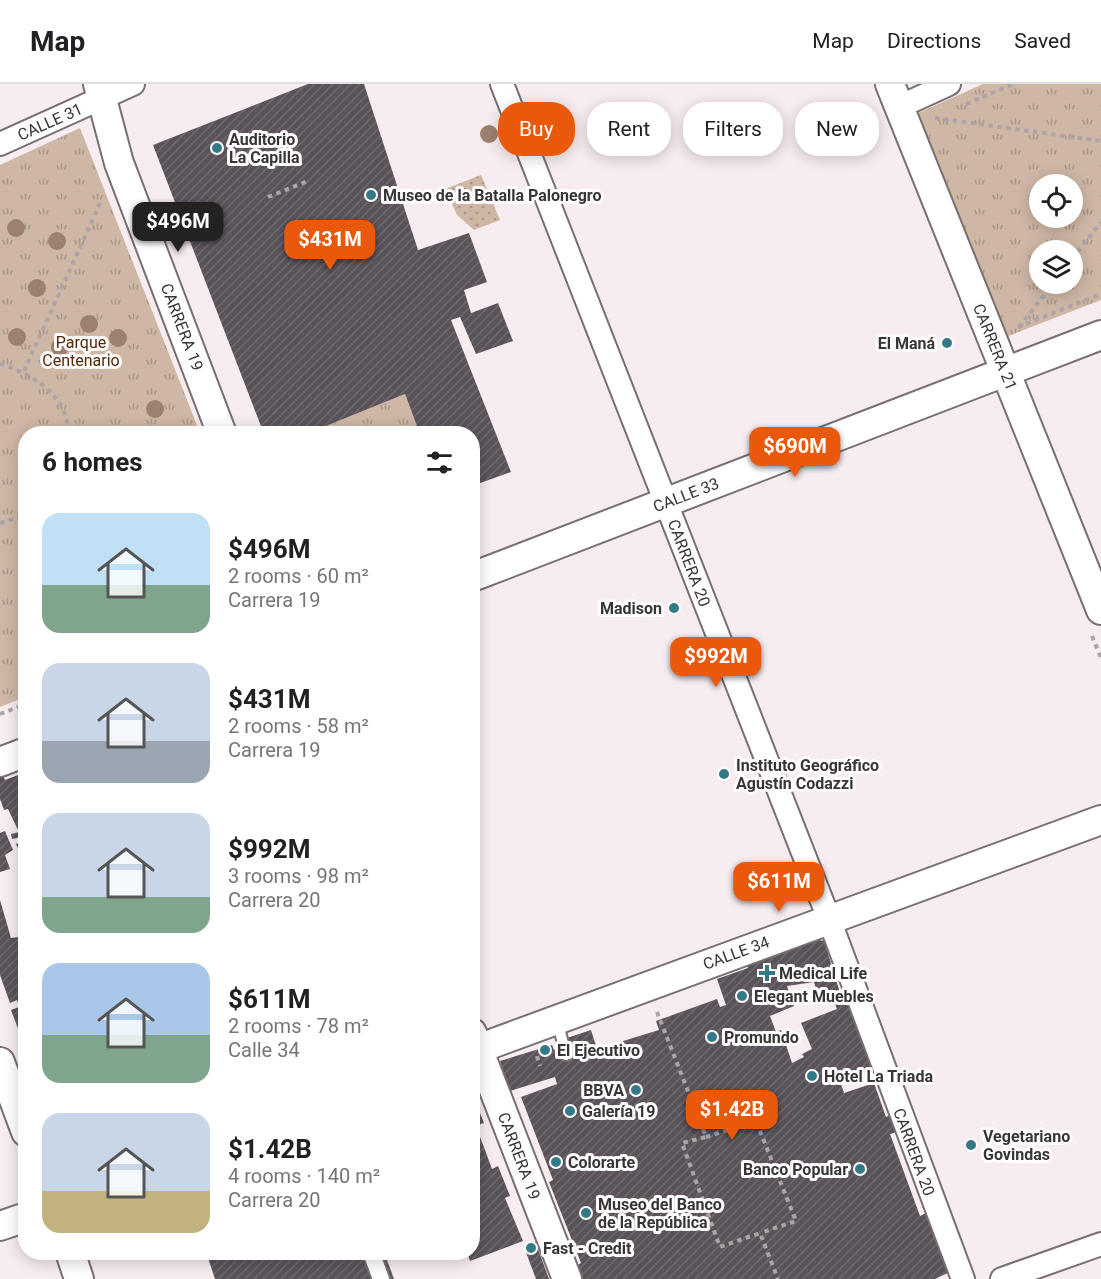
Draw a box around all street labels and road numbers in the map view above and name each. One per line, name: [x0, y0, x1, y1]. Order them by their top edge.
street label: CALLE 31: [15, 99, 85, 145]
street label: CARRERA 19: [157, 281, 207, 373]
street label: CARRERA 21: [969, 301, 1021, 393]
street label: CALLE 33: [650, 474, 722, 516]
street label: CARRERA 20: [664, 517, 714, 609]
street label: CALLE 34: [700, 932, 772, 974]
street label: CARRERA 20: [889, 1106, 939, 1198]
street label: CARRERA 19: [494, 1110, 544, 1202]

